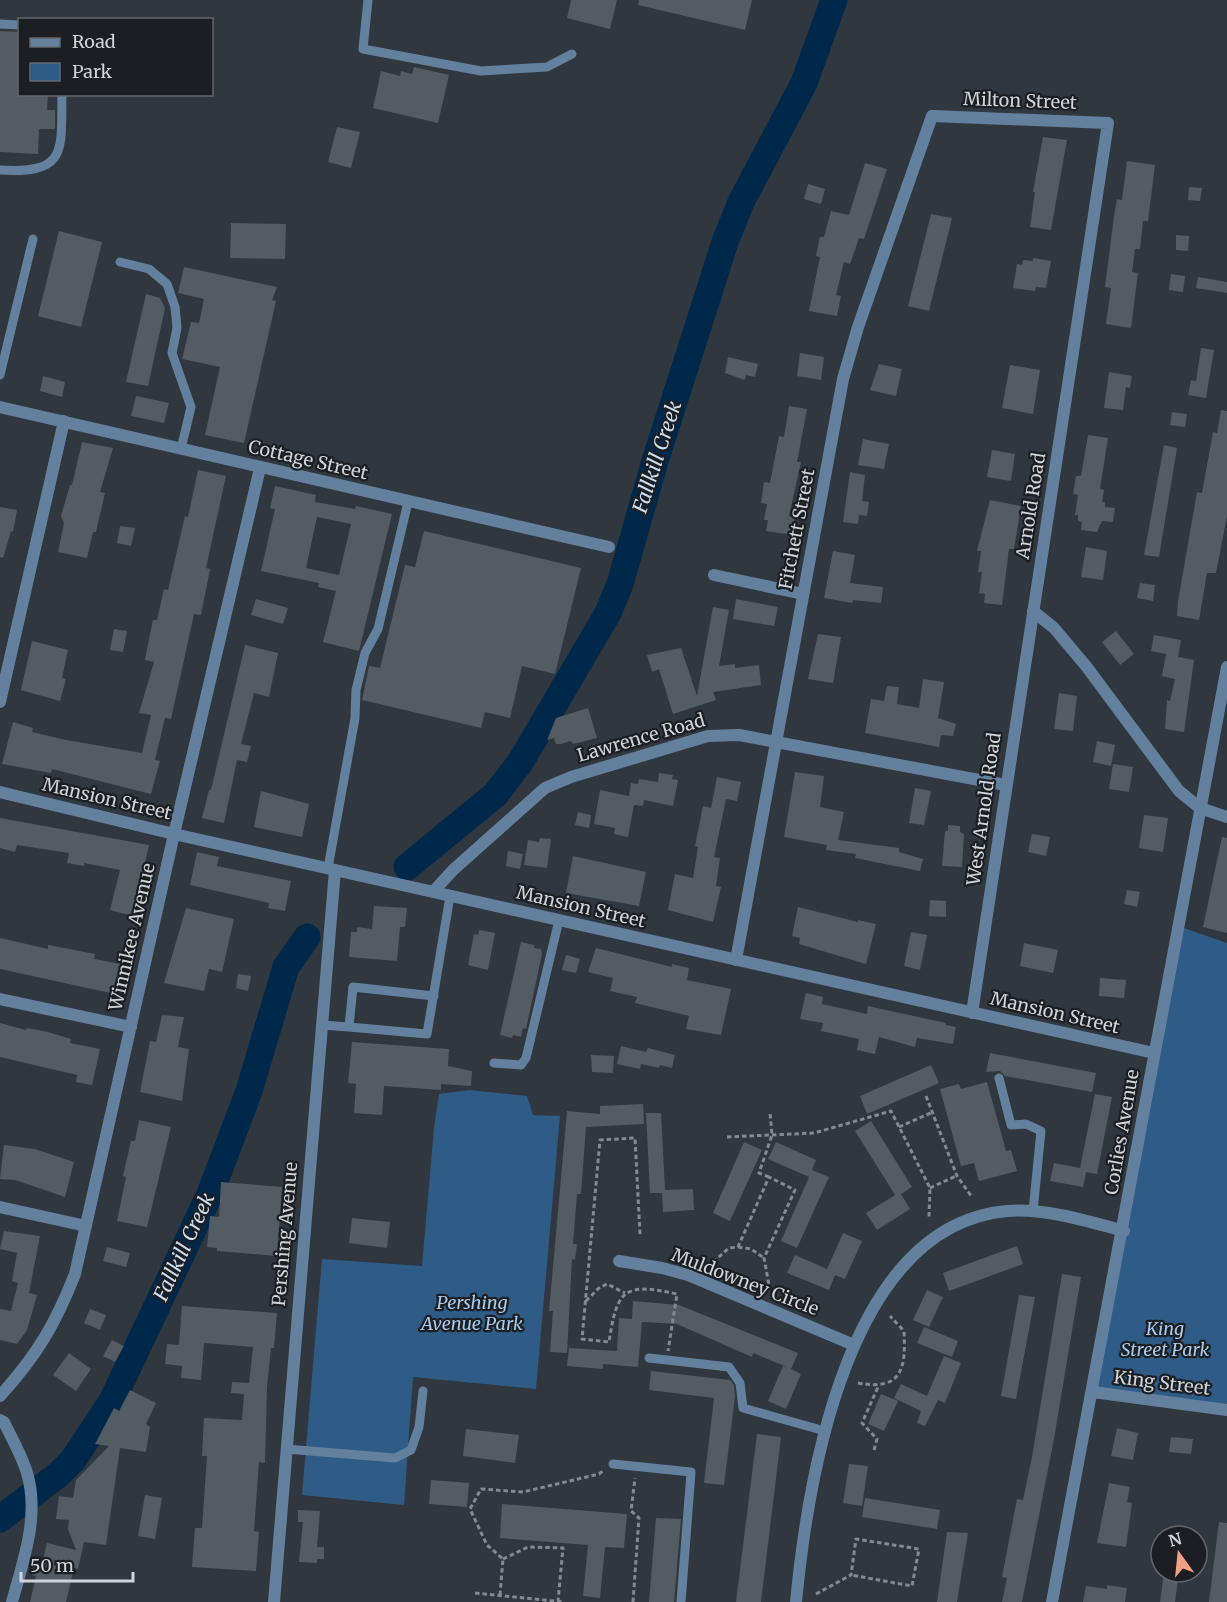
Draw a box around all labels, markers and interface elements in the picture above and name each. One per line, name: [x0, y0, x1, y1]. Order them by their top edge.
legend: [18, 18, 213, 96]
text: Road: [72, 30, 116, 53]
text: Park: [72, 60, 113, 83]
street label: Milton Street: [963, 87, 1077, 114]
water label: Fallkill Creek: [626, 398, 686, 517]
street label: Cottage Street: [246, 435, 370, 484]
street label: Arnold Road: [1011, 451, 1050, 562]
street label: Fitchett Street: [773, 466, 820, 591]
street label: Lawrence Road: [574, 708, 708, 767]
street label: West Arnold Road: [961, 731, 1006, 888]
street label: Mansion Street: [40, 772, 174, 825]
street label: Winnikee Avenue: [103, 861, 160, 1014]
street label: Mansion Street: [514, 880, 648, 933]
street label: Mansion Street: [988, 986, 1122, 1039]
street label: Corlies Avenue: [1099, 1068, 1144, 1196]
street label: Pershing Avenue: [267, 1161, 302, 1307]
water label: Fallkill Creek: [147, 1189, 220, 1306]
street label: Muldowney Circle: [668, 1243, 822, 1320]
park label: Pershing Avenue Park: [419, 1291, 523, 1335]
park label: King Street Park: [1121, 1317, 1209, 1361]
street label: King Street: [1112, 1365, 1212, 1400]
north arrow: [1149, 1524, 1209, 1584]
text: N: [1166, 1528, 1184, 1551]
scale bar: [21, 1545, 134, 1583]
text: 50 m: [30, 1554, 74, 1577]

